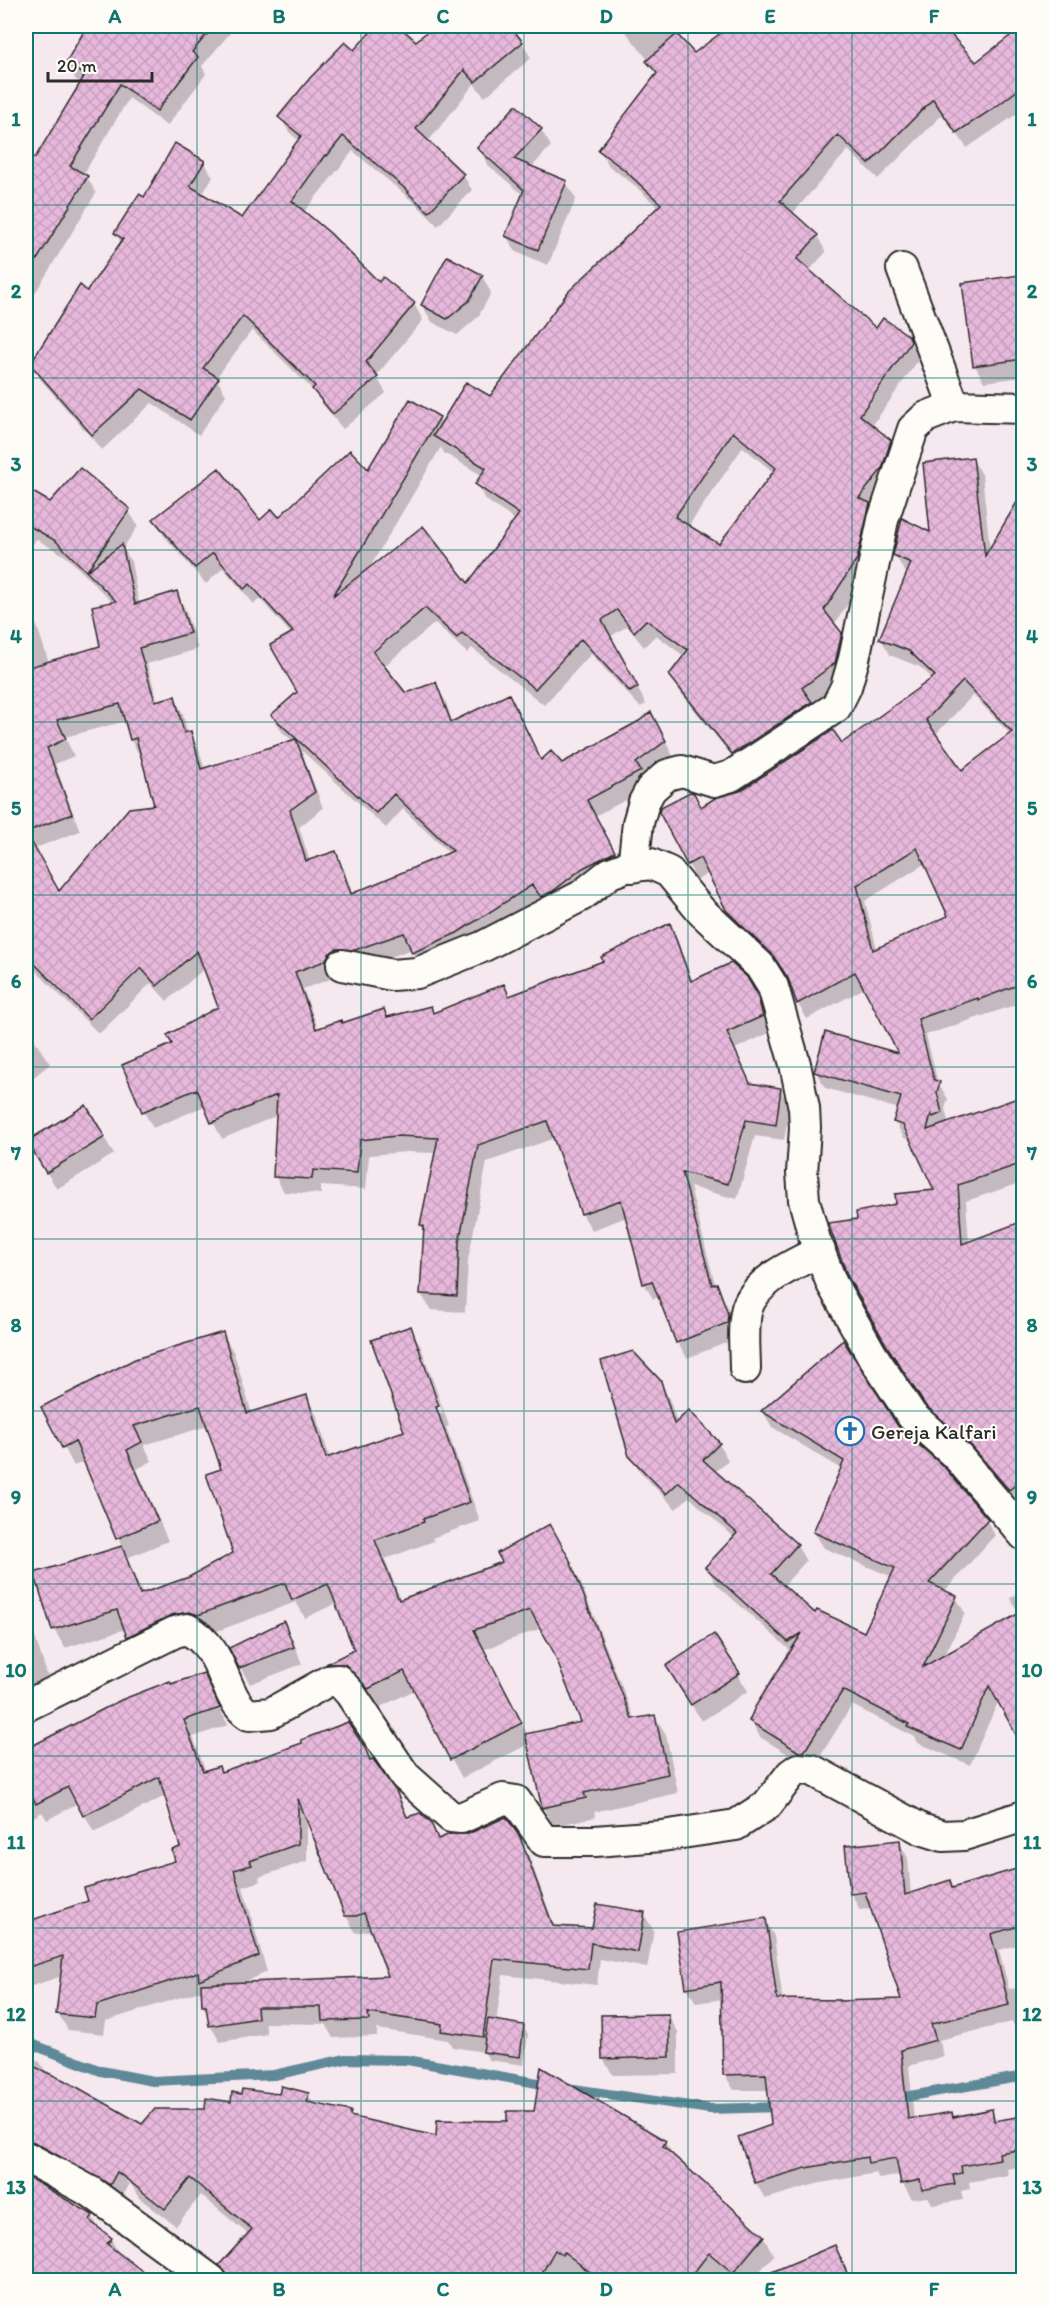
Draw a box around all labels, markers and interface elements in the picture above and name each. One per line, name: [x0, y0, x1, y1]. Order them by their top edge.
text: A: [108, 4, 122, 28]
text: B: [273, 4, 286, 28]
text: C: [437, 4, 450, 28]
text: D: [599, 4, 613, 28]
text: E: [764, 4, 776, 28]
text: F: [929, 4, 940, 28]
scale bar: [48, 45, 152, 83]
text: 20 m: [57, 55, 97, 77]
text: 1: [11, 107, 21, 131]
text: 1: [1027, 107, 1037, 131]
text: 2: [11, 279, 22, 303]
text: 2: [1027, 279, 1038, 303]
text: 3: [11, 452, 22, 476]
text: 3: [1027, 452, 1038, 476]
text: 4: [10, 624, 22, 648]
text: 4: [1026, 624, 1038, 648]
text: 5: [11, 796, 22, 820]
text: 5: [1027, 796, 1038, 820]
text: 6: [11, 969, 22, 993]
text: 6: [1027, 969, 1038, 993]
text: 7: [10, 1141, 21, 1165]
text: 7: [1026, 1141, 1037, 1165]
text: 8: [11, 1313, 22, 1337]
text: 8: [1027, 1313, 1038, 1337]
church icon: Gereja Kalfari: [834, 1415, 866, 1447]
place label: Gereja Kalfari: [871, 1419, 996, 1444]
text: 9: [11, 1485, 21, 1509]
text: 9: [1027, 1485, 1037, 1509]
text: 10: [5, 1658, 27, 1682]
text: 10: [1021, 1658, 1043, 1682]
text: 11: [7, 1830, 26, 1854]
text: 11: [1023, 1830, 1042, 1854]
text: 12: [6, 2002, 26, 2026]
text: 12: [1022, 2002, 1042, 2026]
text: 13: [6, 2175, 26, 2199]
text: 13: [1022, 2175, 1042, 2199]
text: A: [108, 2277, 122, 2301]
text: B: [273, 2277, 286, 2301]
text: C: [437, 2277, 450, 2301]
text: D: [599, 2277, 613, 2301]
text: E: [764, 2277, 776, 2301]
text: F: [929, 2277, 940, 2301]

